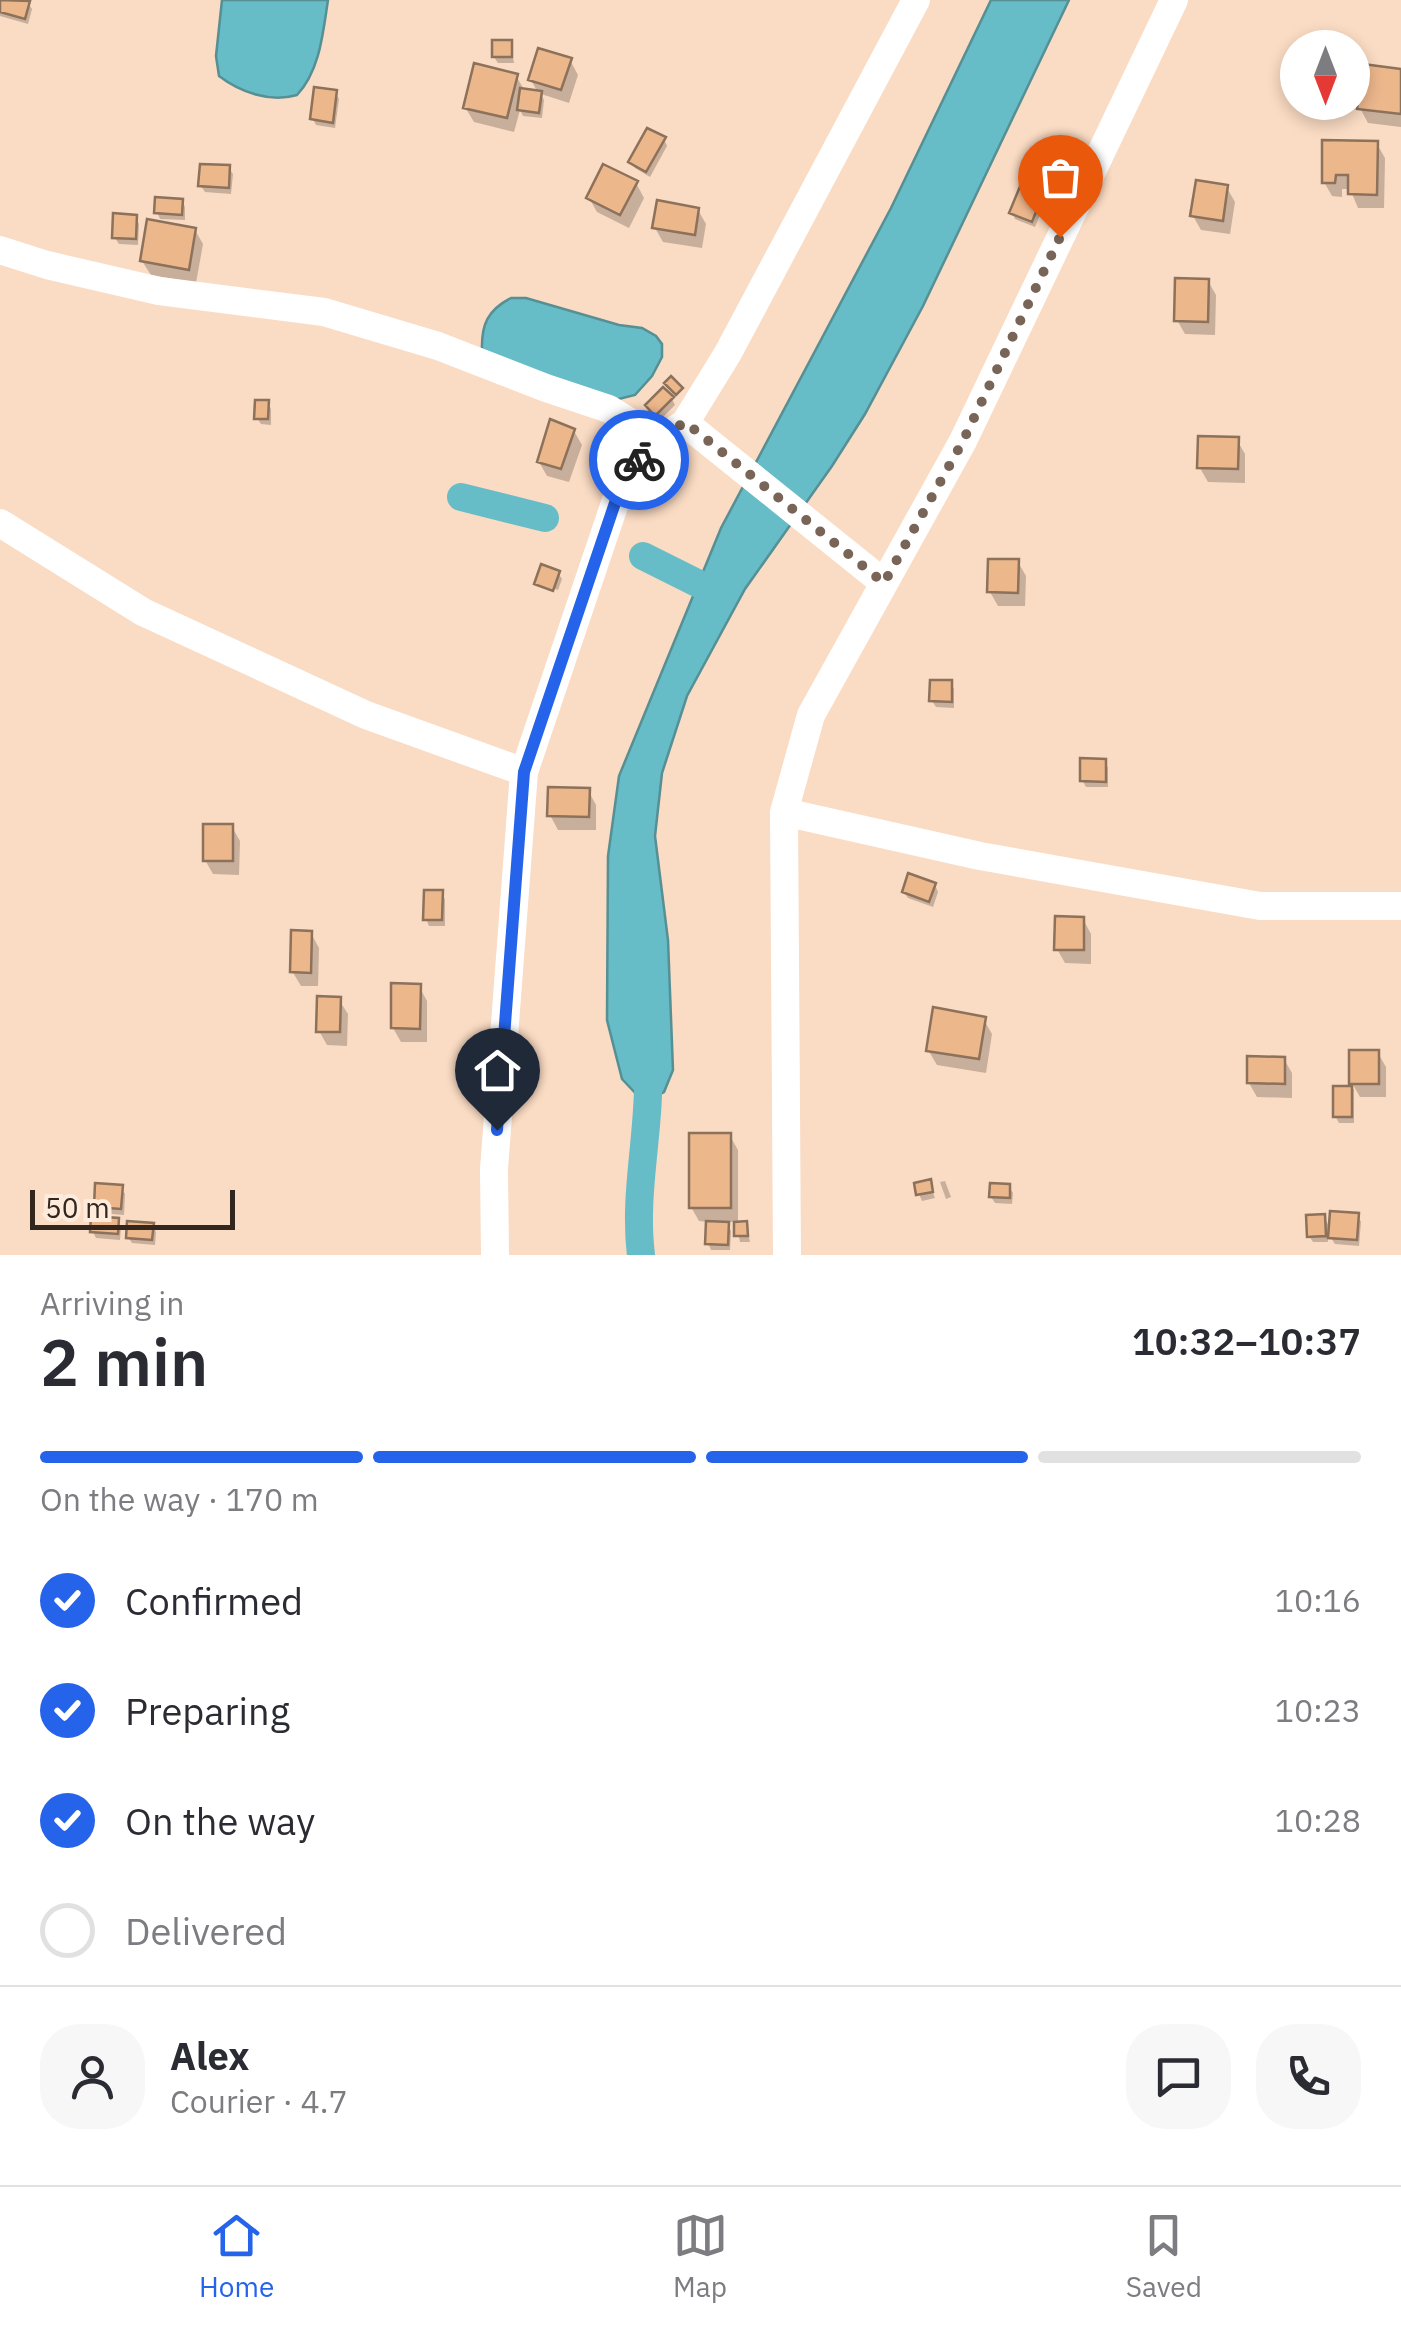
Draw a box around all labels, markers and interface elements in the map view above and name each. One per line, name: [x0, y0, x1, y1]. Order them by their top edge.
north arrow: [1280, 30, 1370, 120]
map controls: [1280, 30, 1370, 120]
pin: [1018, 135, 1103, 238]
icon: bag: [1033, 150, 1088, 205]
courier: [589, 410, 689, 510]
icon: bike: [612, 433, 667, 488]
pin: [455, 1028, 540, 1131]
icon: home: [470, 1043, 525, 1098]
scale bar: [30, 1185, 235, 1230]
text: 50 m: [45, 1189, 110, 1226]
text: Arriving in: [40, 1282, 185, 1324]
text: 10:32–10:37: [1132, 1316, 1361, 1365]
text: 2 min: [40, 1319, 208, 1404]
text: On the way · 170 m: [40, 1478, 319, 1520]
icon: check: [40, 1573, 95, 1628]
text: Confirmed: [125, 1576, 303, 1625]
text: 10:16: [1275, 1579, 1361, 1621]
icon: check: [40, 1683, 95, 1738]
text: Preparing: [125, 1686, 290, 1735]
text: 10:23: [1275, 1689, 1361, 1731]
icon: check: [40, 1793, 95, 1848]
text: On the way: [125, 1796, 315, 1845]
text: 10:28: [1275, 1799, 1361, 1841]
text: Delivered: [125, 1906, 287, 1955]
button: person: [40, 2024, 145, 2129]
button: chat: [1126, 2024, 1231, 2129]
button: phone: [1256, 2024, 1361, 2129]
text: Alex: [170, 2031, 250, 2080]
text: Courier · 4.7: [170, 2080, 348, 2122]
tab: Home: [199, 2208, 274, 2305]
tab: Map: [673, 2208, 728, 2305]
tab: Saved: [1126, 2208, 1202, 2305]

